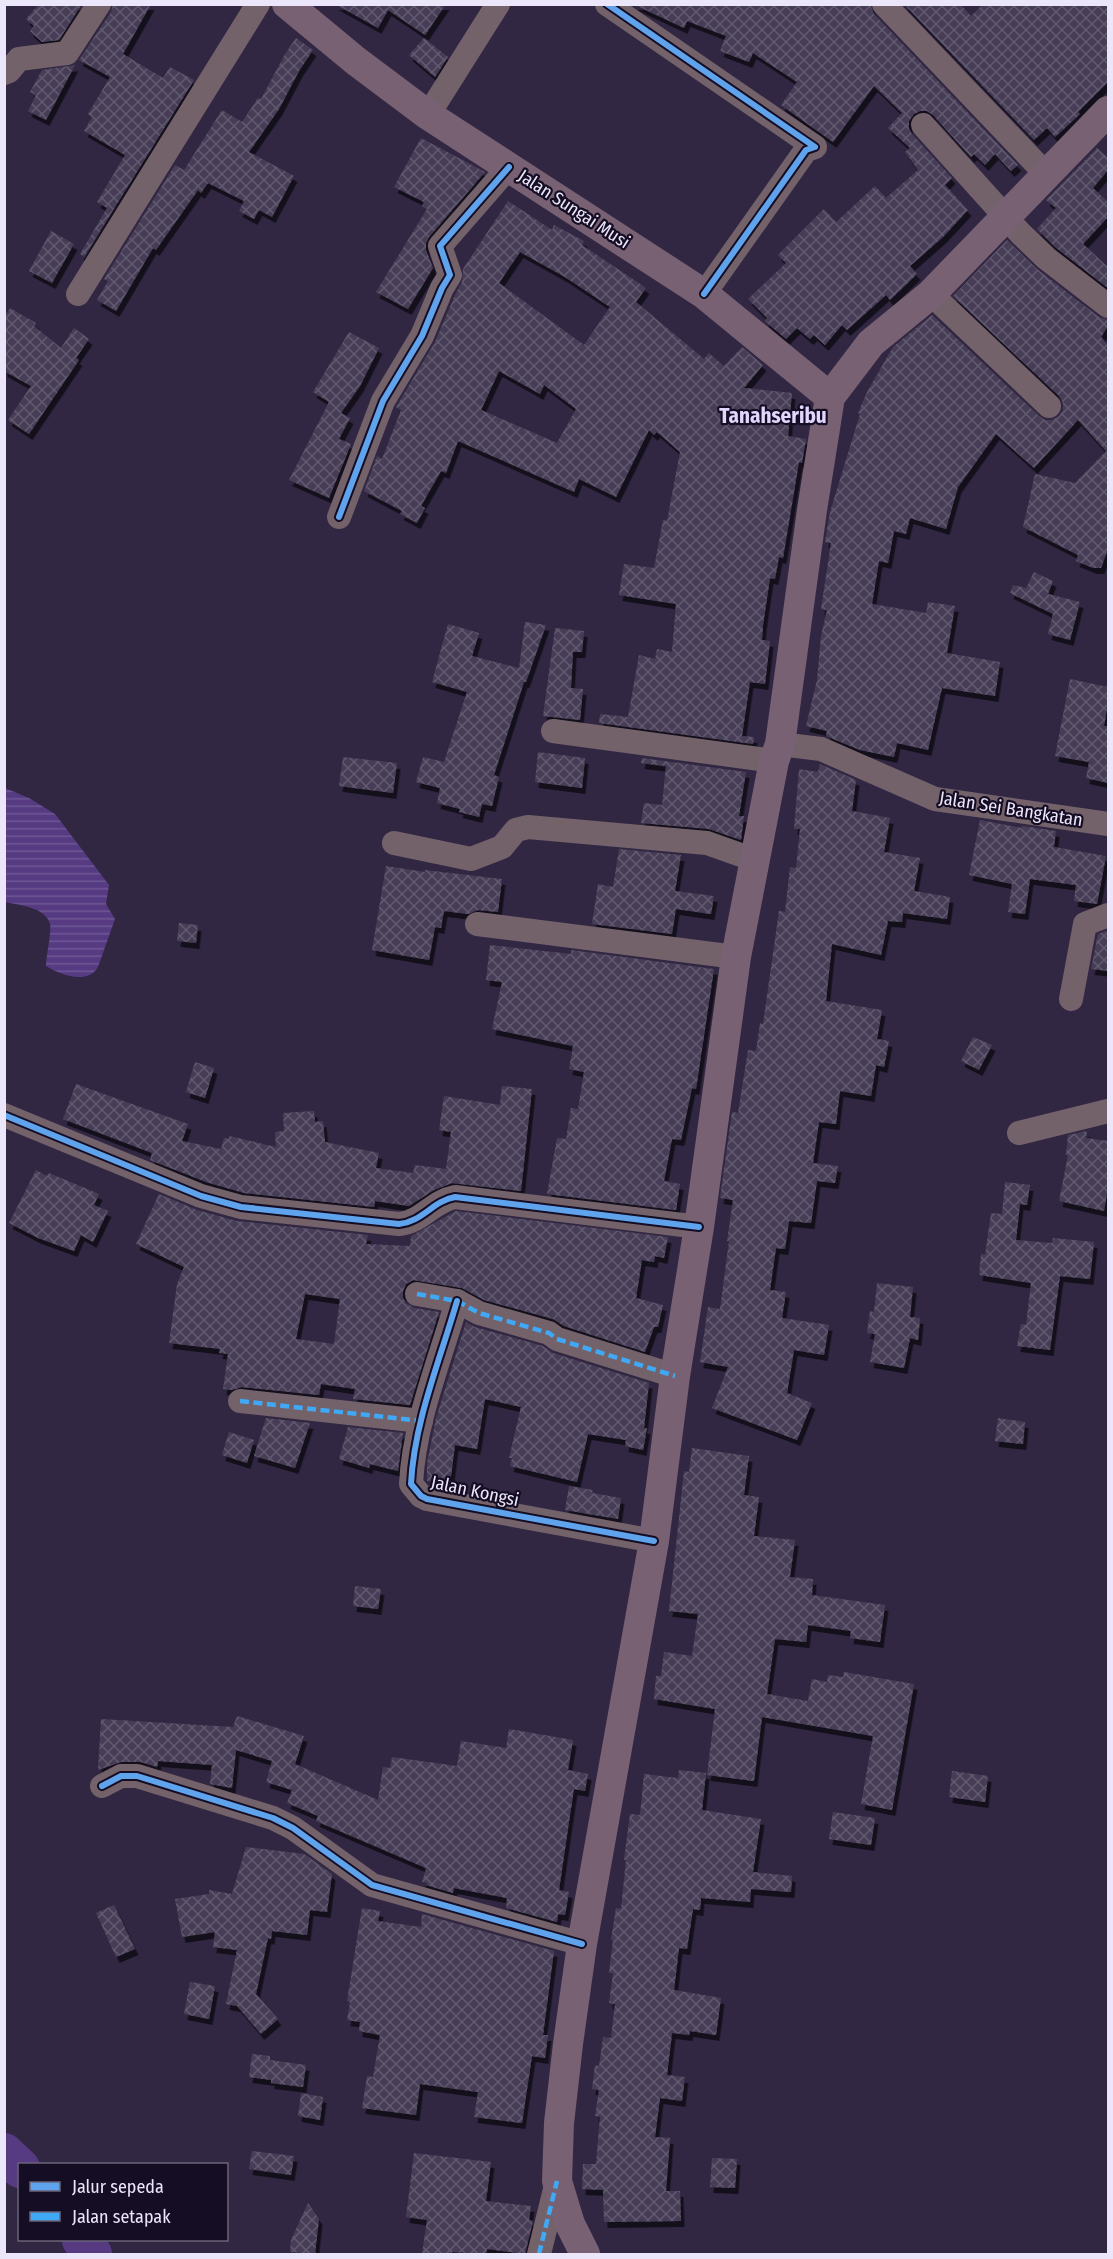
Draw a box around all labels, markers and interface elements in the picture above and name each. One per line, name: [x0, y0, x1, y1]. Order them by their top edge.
street label: Jalan Sungai Musi: [514, 165, 634, 253]
district label: Tanahseribu: [719, 403, 827, 429]
street label: Jalan Sei Bangkatan: [938, 787, 1084, 831]
street label: Jalan Kongsi: [429, 1471, 521, 1511]
legend: [18, 2163, 228, 2241]
text: Jalur sepeda: [72, 2176, 164, 2198]
text: Jalan setapak: [72, 2206, 171, 2228]

